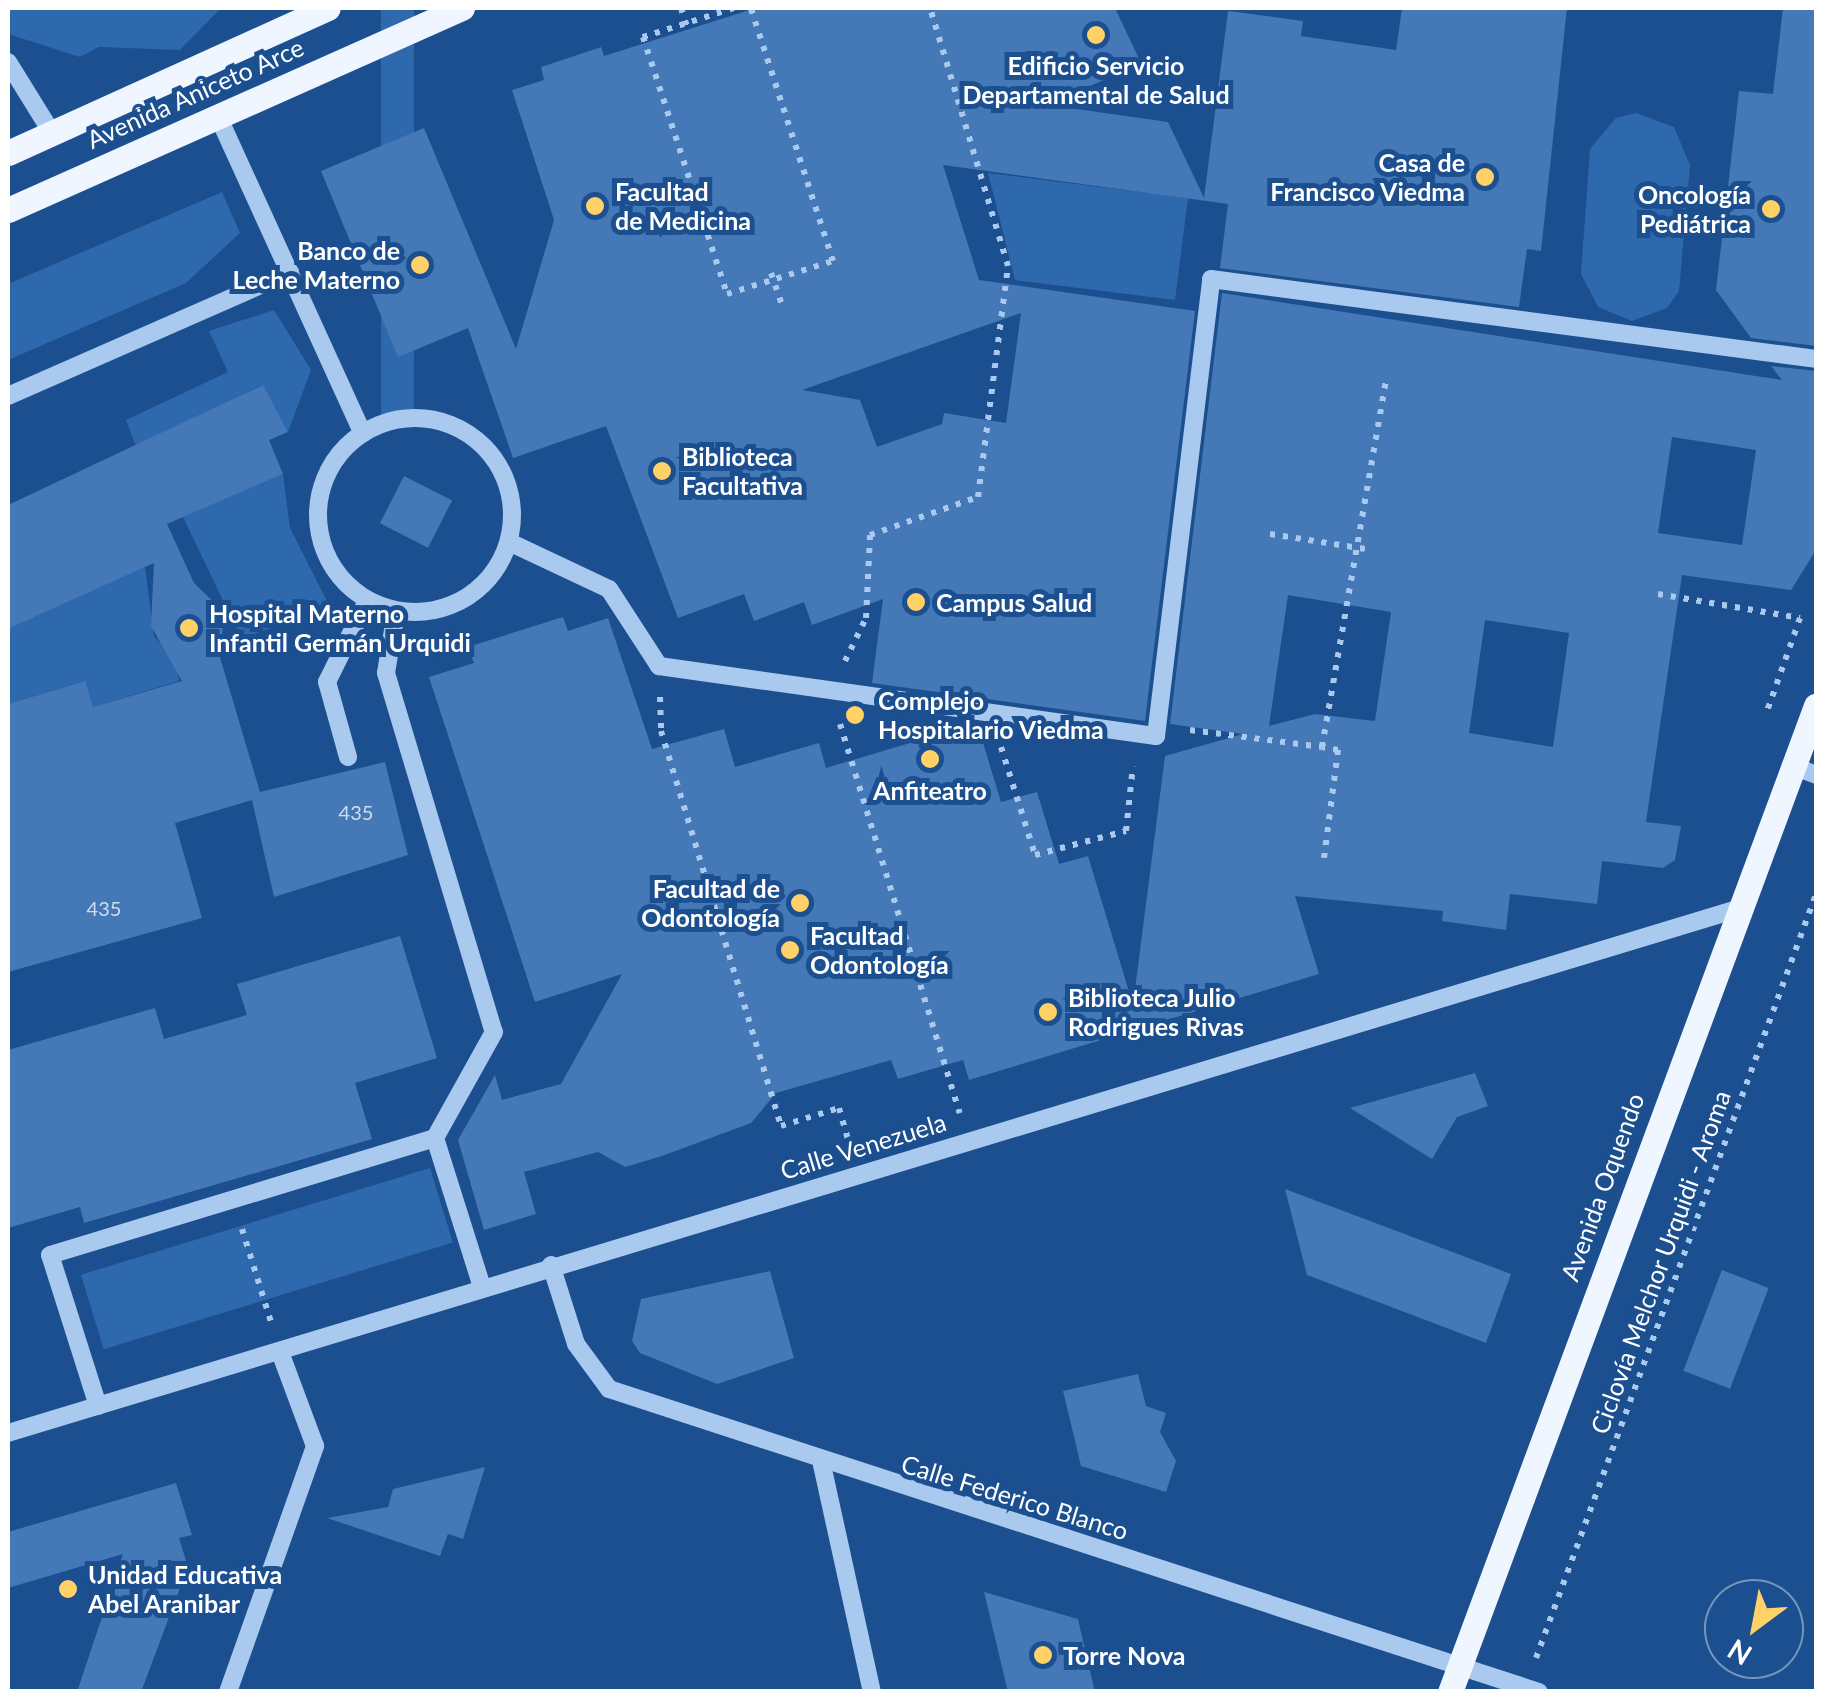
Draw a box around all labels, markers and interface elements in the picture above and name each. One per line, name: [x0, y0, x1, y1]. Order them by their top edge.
marker: Edificio Servicio Departamental de Salud: [1085, 24, 1107, 46]
street label: Avenida Aniceto Arce: [81, 31, 309, 155]
place label: Edificio Servicio Departamental de Salud: [962, 51, 1230, 110]
place label: Casa de Francisco Viedma: [1269, 148, 1465, 207]
marker: Casa de Francisco Viedma: [1474, 166, 1496, 188]
place label: Facultad de Medicina: [615, 177, 751, 236]
place label: Oncología Pediátrica: [1638, 180, 1751, 239]
marker: Facultad de Medicina: [584, 195, 606, 217]
marker: Oncología Pediátrica: [1760, 198, 1782, 220]
place label: Banco de Leche Materno: [233, 236, 400, 295]
marker: Banco de Leche Materno: [409, 254, 431, 276]
place label: Biblioteca Facultativa: [682, 442, 803, 501]
marker: Biblioteca Facultativa: [651, 460, 673, 482]
place label: Campus Salud: [936, 587, 1092, 617]
marker: Campus Salud: [905, 591, 927, 613]
place label: Hospital Materno Infantil Germán Urquidi: [209, 599, 471, 658]
marker: Hospital Materno Infantil Germán Urquidi: [178, 617, 200, 639]
place label: Complejo Hospitalario Viedma: [878, 686, 1105, 745]
marker: Complejo Hospitalario Viedma: [842, 702, 868, 728]
marker: Anfiteatro: [919, 748, 941, 770]
place label: Anfiteatro: [873, 775, 987, 805]
house number: 435: [339, 800, 373, 824]
place label: Facultad de Odontología: [641, 874, 780, 933]
marker: Facultad de Odontología: [789, 892, 811, 914]
house number: 435: [87, 896, 121, 920]
place label: Facultad Odontología: [810, 921, 949, 980]
marker: Facultad Odontología: [779, 939, 801, 961]
place label: Biblioteca Julio Rodrigues Rivas: [1068, 983, 1244, 1042]
marker: Biblioteca Julio Rodrigues Rivas: [1037, 1001, 1059, 1023]
street label: Ciclovía Melchor Urquidi - Aroma: [1584, 1085, 1736, 1439]
street label: Avenida Oquendo: [1554, 1089, 1650, 1285]
street label: Calle Venezuela: [776, 1106, 950, 1186]
street label: Calle Federico Blanco: [898, 1448, 1132, 1546]
place label: Unidad Educativa Abel Aranibar: [88, 1560, 282, 1619]
marker: Unidad Educativa Abel Aranibar: [57, 1578, 79, 1600]
north arrow: [1704, 1579, 1804, 1679]
text: N: [1721, 1633, 1757, 1673]
place label: Torre Nova: [1063, 1640, 1185, 1670]
marker: Torre Nova: [1032, 1644, 1054, 1666]

